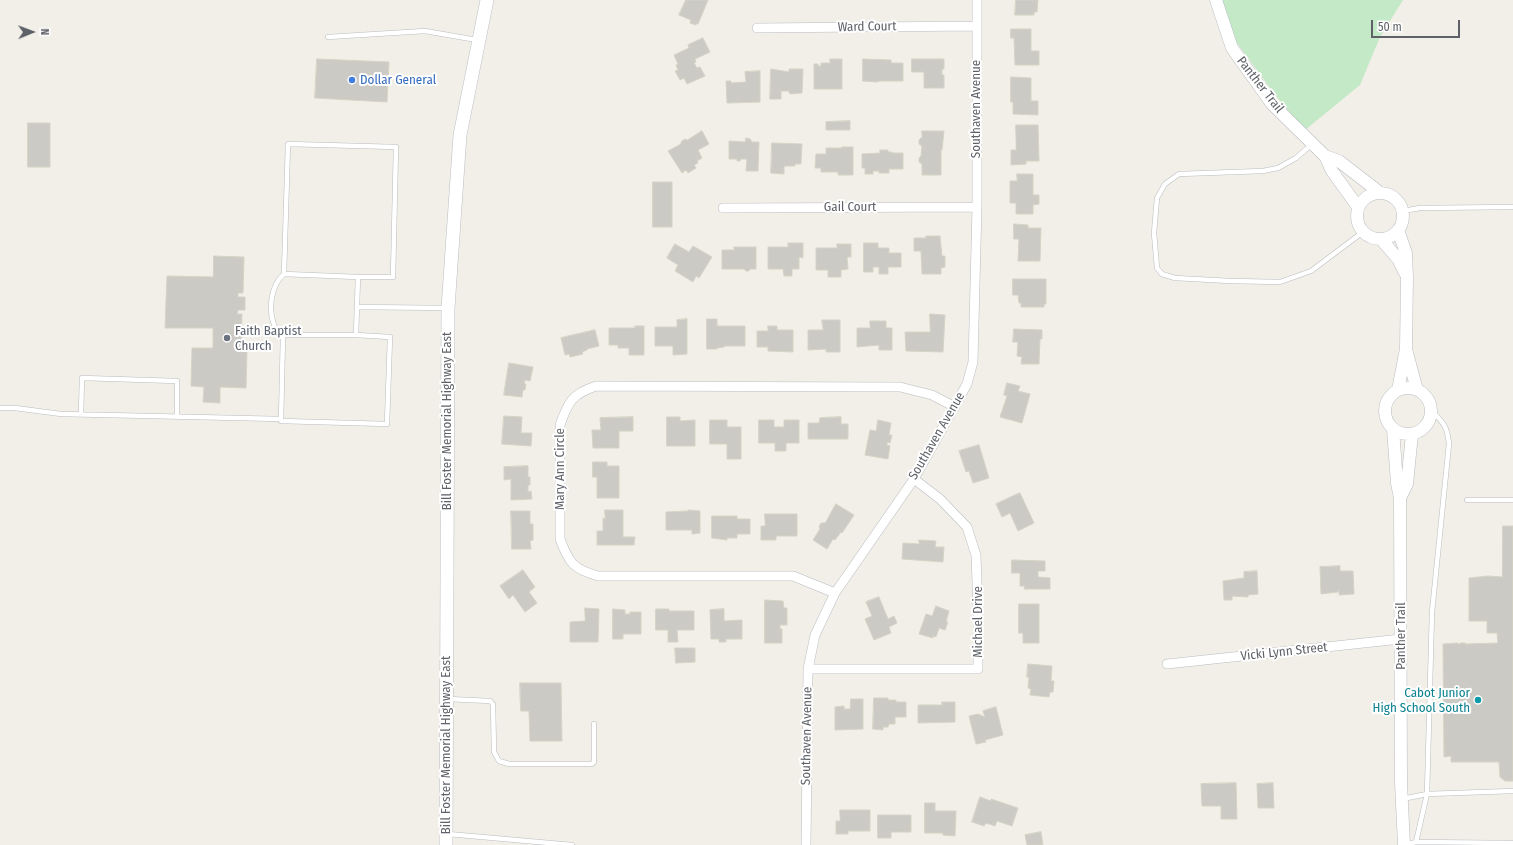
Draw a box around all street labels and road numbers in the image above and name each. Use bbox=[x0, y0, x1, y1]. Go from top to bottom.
street label: Ward Court bbox=[838, 19, 896, 35]
street label: Panther Trail bbox=[1233, 54, 1287, 116]
street label: Southaven Avenue bbox=[968, 60, 984, 158]
street label: Gail Court bbox=[824, 199, 876, 215]
street label: Bill Foster Memorial Highway East bbox=[439, 332, 455, 510]
street label: Southaven Avenue bbox=[906, 389, 968, 483]
street label: Mary Ann Circle bbox=[552, 428, 568, 510]
street label: Michael Drive bbox=[970, 586, 986, 658]
street label: Panther Trail bbox=[1393, 602, 1409, 670]
street label: Vicki Lynn Street bbox=[1240, 640, 1328, 664]
street label: Bill Foster Memorial Highway East bbox=[438, 656, 454, 834]
street label: Southaven Avenue bbox=[798, 687, 816, 785]

